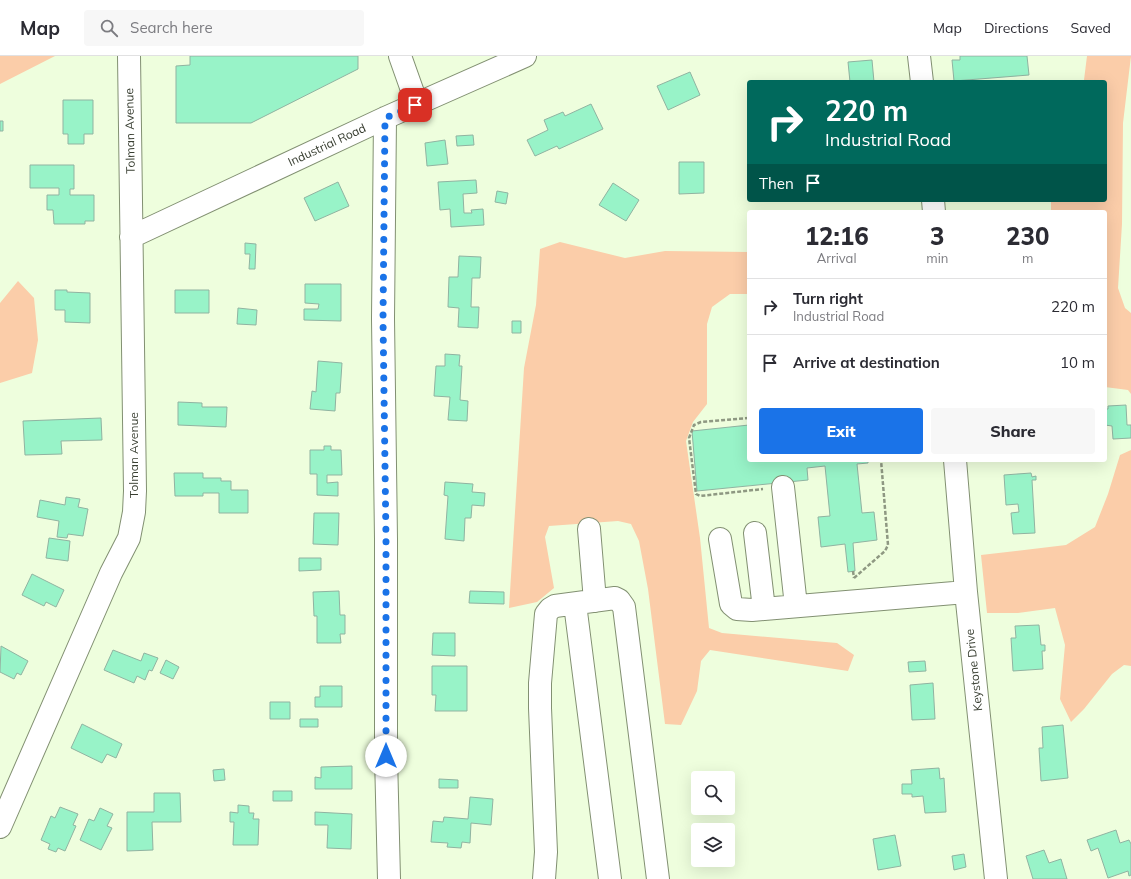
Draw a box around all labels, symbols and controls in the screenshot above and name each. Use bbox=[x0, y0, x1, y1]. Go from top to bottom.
search box bbox=[84, 10, 364, 46]
text: Map bbox=[20, 16, 60, 40]
icon: search bbox=[98, 17, 120, 39]
text: Search here bbox=[130, 18, 213, 37]
text: Map bbox=[933, 19, 962, 37]
text: Directions bbox=[984, 19, 1049, 37]
text: Saved bbox=[1071, 19, 1111, 37]
street label: Tolman Avenue bbox=[121, 88, 138, 174]
pin bbox=[398, 88, 432, 122]
text: 220 m bbox=[825, 93, 908, 128]
icon: arrive bbox=[404, 94, 426, 116]
icon: right bbox=[759, 96, 811, 148]
street label: Industrial Road bbox=[285, 120, 368, 169]
text: Industrial Road bbox=[825, 128, 951, 151]
icon: arrive bbox=[802, 172, 824, 194]
text: Then bbox=[759, 174, 794, 193]
text: 12:16 bbox=[805, 221, 869, 251]
text: 3 bbox=[930, 221, 945, 251]
text: 230 bbox=[1006, 221, 1049, 251]
text: Arrival bbox=[817, 250, 857, 266]
text: min bbox=[926, 250, 948, 266]
text: m bbox=[1022, 250, 1033, 266]
text: Turn right bbox=[793, 289, 863, 308]
icon: right bbox=[759, 296, 781, 318]
text: 220 m bbox=[1051, 297, 1095, 316]
text: Industrial Road bbox=[793, 308, 884, 324]
icon: arrive bbox=[759, 352, 781, 374]
text: Arrive at destination bbox=[793, 353, 940, 372]
text: 10 m bbox=[1060, 353, 1095, 372]
button: Exit bbox=[759, 408, 923, 454]
button: Share bbox=[931, 408, 1095, 454]
street label: Tolman Avenue bbox=[126, 412, 141, 498]
street label: Keystone Drive bbox=[962, 628, 985, 712]
position arrow bbox=[365, 735, 407, 777]
map controls bbox=[691, 771, 735, 867]
button: search bbox=[691, 771, 735, 815]
button: layers bbox=[691, 823, 735, 867]

